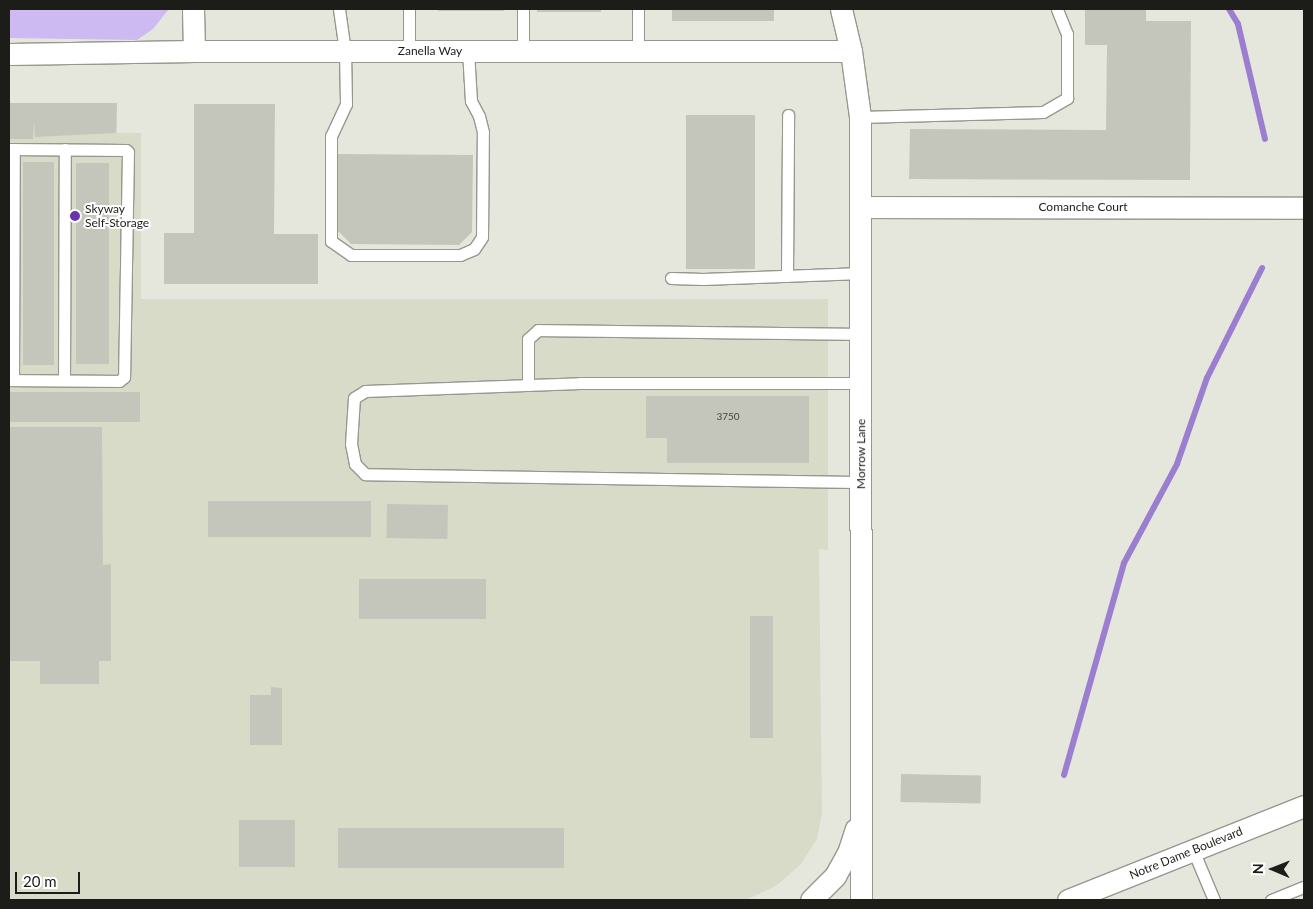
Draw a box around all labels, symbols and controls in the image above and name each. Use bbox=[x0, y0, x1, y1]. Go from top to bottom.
street label: Zanella Way bbox=[398, 44, 462, 58]
street label: Comanche Court bbox=[1038, 200, 1128, 214]
place label: Skyway Self-Storage bbox=[85, 202, 149, 230]
marker: Skyway Self-Storage bbox=[69, 210, 81, 222]
house number: 3750 bbox=[716, 411, 740, 423]
street label: Morrow Lane bbox=[854, 419, 868, 489]
street label: Notre Dame Boulevard bbox=[1127, 824, 1245, 882]
north arrow bbox=[1248, 844, 1298, 894]
scale bar bbox=[18, 862, 82, 894]
text: N bbox=[1249, 863, 1266, 874]
text: 20 m bbox=[23, 872, 57, 890]

